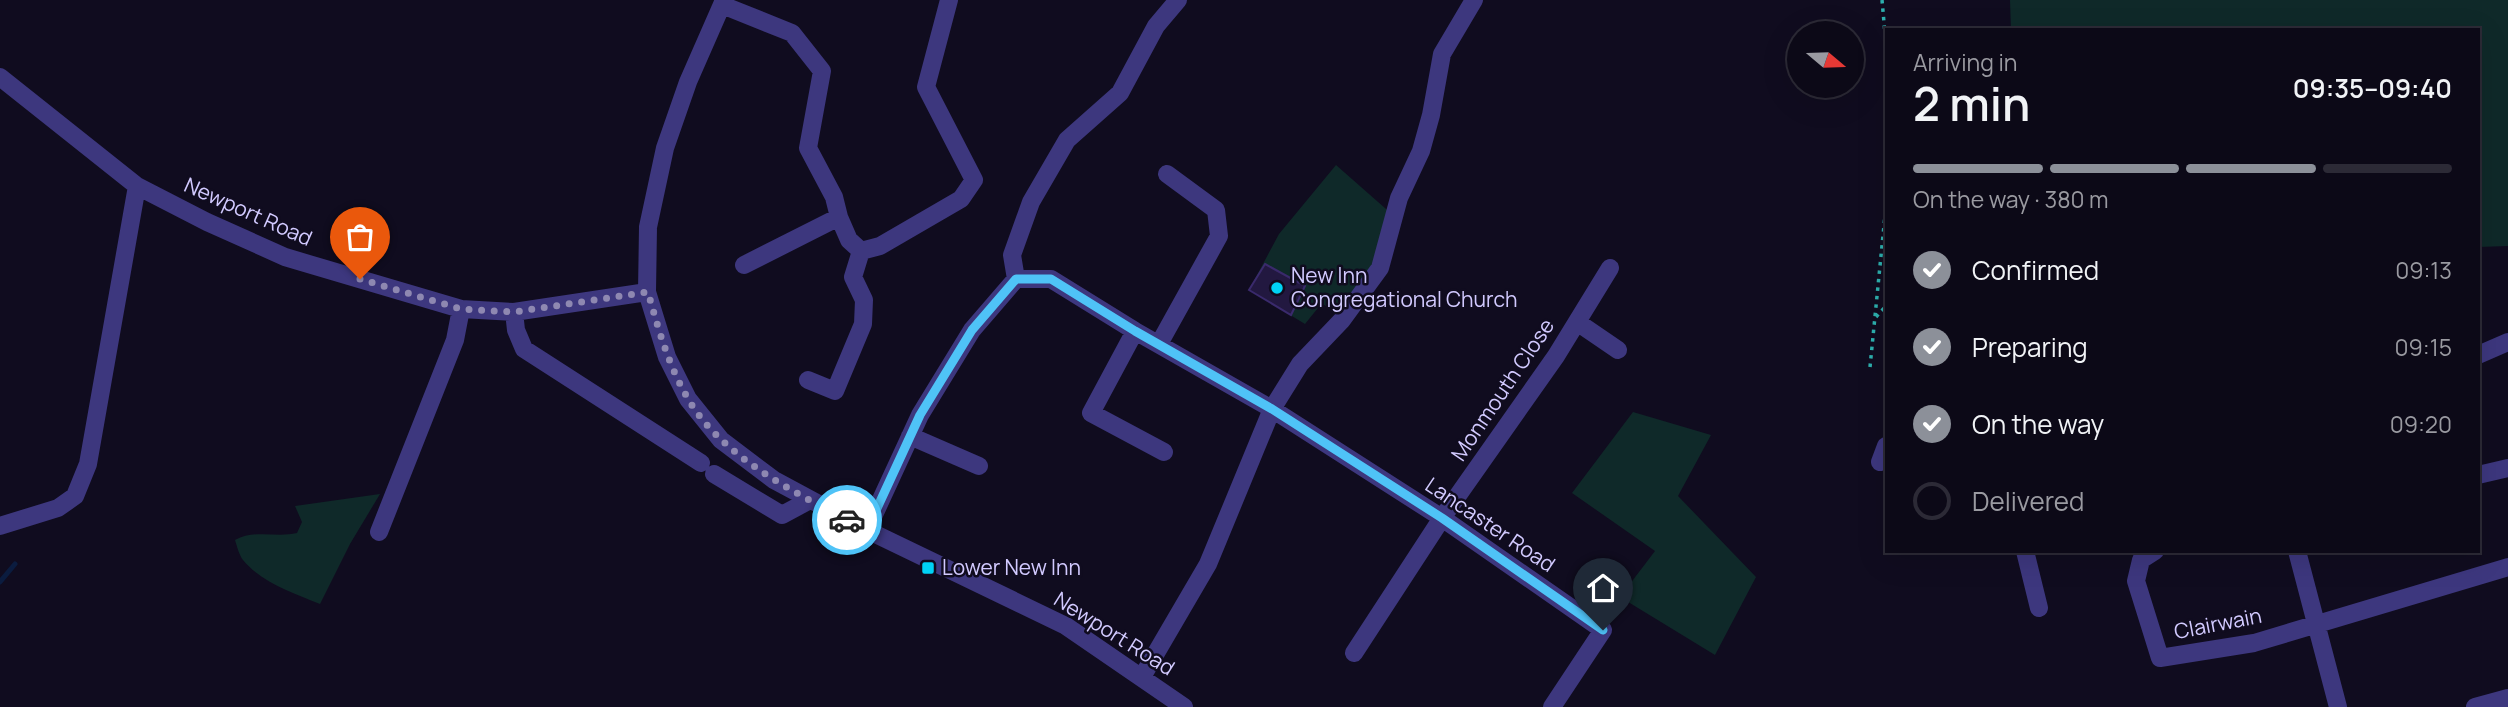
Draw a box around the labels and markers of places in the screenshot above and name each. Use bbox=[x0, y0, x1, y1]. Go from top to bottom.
pin bbox=[330, 207, 390, 279]
place label: New Inn Congregational Church bbox=[1291, 261, 1518, 313]
marker: New Inn Congregational Church bbox=[1269, 280, 1285, 296]
place label: Lower New Inn bbox=[942, 553, 1081, 581]
pin bbox=[1573, 558, 1633, 630]
marker: Lower New Inn bbox=[920, 560, 936, 576]

